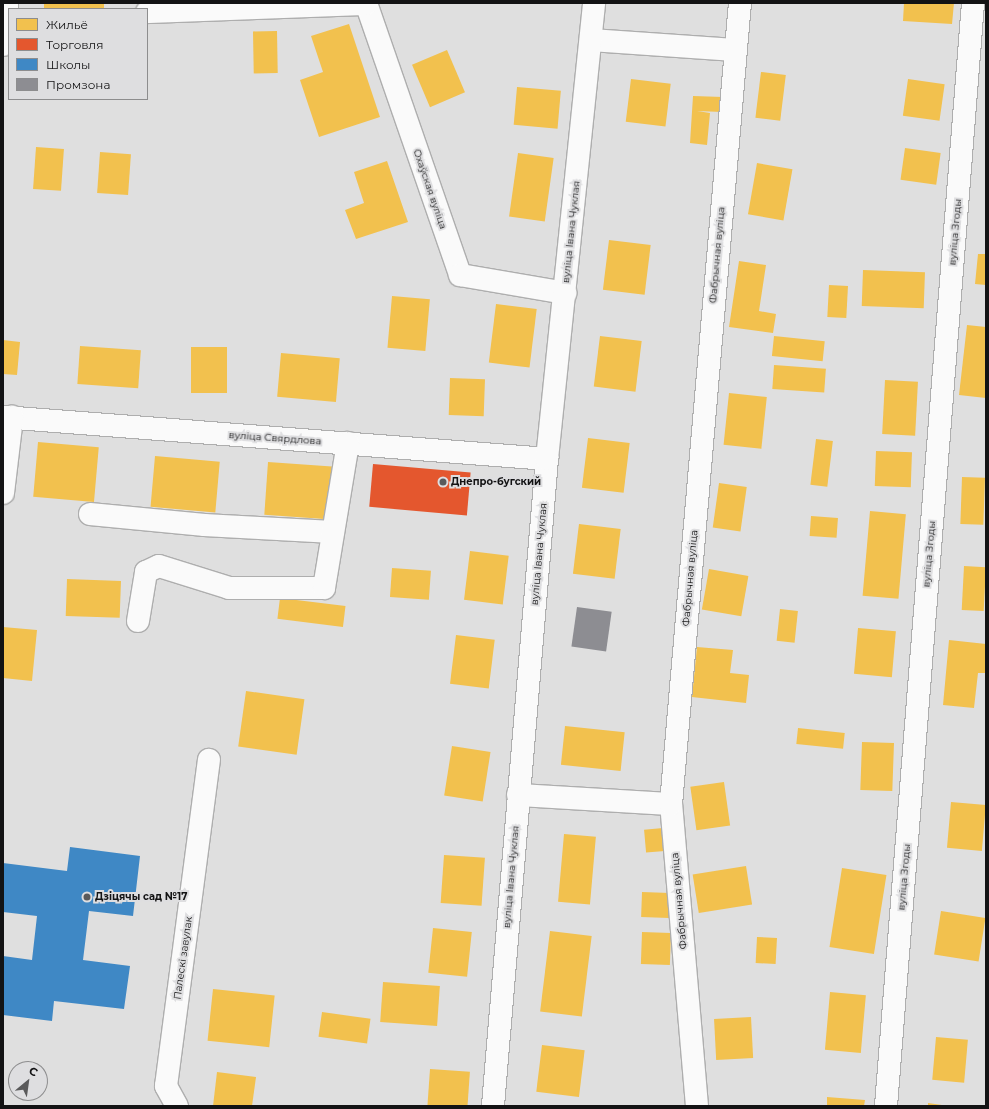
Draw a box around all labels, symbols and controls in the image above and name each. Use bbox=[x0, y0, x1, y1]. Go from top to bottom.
legend bbox=[8, 8, 148, 100]
text: Жильё bbox=[46, 17, 88, 32]
text: Торговля bbox=[46, 37, 103, 52]
text: Школы bbox=[46, 57, 91, 72]
text: Промзона bbox=[46, 77, 110, 92]
street label: Охаўская вуліца bbox=[411, 147, 449, 231]
street label: вуліца Івана Чуклая bbox=[560, 180, 582, 284]
street label: вуліца Згоды bbox=[946, 198, 964, 266]
street label: Фабрычная вуліца bbox=[707, 206, 727, 304]
street label: вуліца Свярдлова bbox=[228, 429, 322, 447]
place label: Днепро-бугский bbox=[451, 476, 541, 488]
marker: Днепро-бугский bbox=[438, 477, 448, 487]
street label: вуліца Івана Чуклая bbox=[529, 502, 549, 606]
street label: вуліца Згоды bbox=[920, 520, 938, 588]
street label: Фабрычная вуліца bbox=[680, 529, 700, 627]
street label: вуліца Івана Чуклая bbox=[501, 825, 521, 929]
street label: вуліца Згоды bbox=[895, 843, 913, 911]
street label: Фабрычная вуліца bbox=[669, 852, 689, 950]
place label: Дзіцячы сад №17 bbox=[95, 891, 187, 903]
marker: Дзіцячы сад №17 bbox=[82, 892, 92, 902]
street label: Палескі завулак bbox=[171, 916, 195, 1000]
north arrow bbox=[8, 1061, 48, 1101]
text: С bbox=[26, 1063, 40, 1079]

